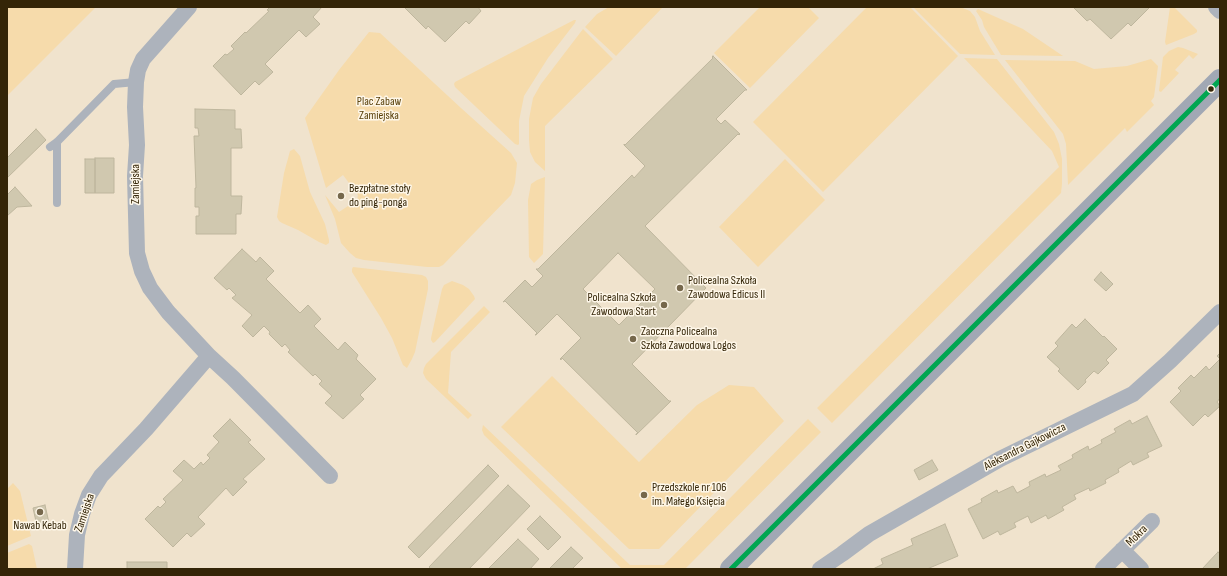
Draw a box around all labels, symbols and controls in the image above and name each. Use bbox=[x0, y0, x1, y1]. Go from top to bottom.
unlabelled marker bbox=[1206, 84, 1216, 94]
park label: Plac Zabaw Zamiejska bbox=[357, 95, 401, 123]
street label: Zamiejska bbox=[129, 164, 143, 204]
place label: Bezpłatne stoły do ping-ponga bbox=[349, 182, 411, 210]
marker: Bezpłatne stoły do ping-ponga bbox=[336, 191, 346, 201]
place label: Policealna Szkoła Zawodowa Edicus II bbox=[688, 274, 765, 302]
marker: Policealna Szkoła Zawodowa Edicus II bbox=[675, 283, 685, 293]
place label: Policealna Szkoła Zawodowa Start bbox=[587, 291, 656, 319]
marker: Policealna Szkoła Zawodowa Start bbox=[659, 300, 669, 310]
place label: Zaoczna Policealna Szkoła Zawodowa Logos bbox=[641, 325, 736, 353]
marker: Zaoczna Policealna Szkoła Zawodowa Logos bbox=[628, 334, 638, 344]
street label: Aleksandra Gajkowicza bbox=[982, 420, 1068, 474]
place label: Przedszkole nr 106 im. Małego Księcia bbox=[652, 481, 727, 509]
marker: Przedszkole nr 106 im. Małego Księcia bbox=[639, 490, 649, 500]
street label: Zamiejska bbox=[72, 492, 98, 534]
marker: Nawab Kebab bbox=[35, 507, 45, 517]
place label: Nawab Kebab bbox=[13, 519, 67, 533]
street label: Mokra bbox=[1123, 522, 1151, 550]

